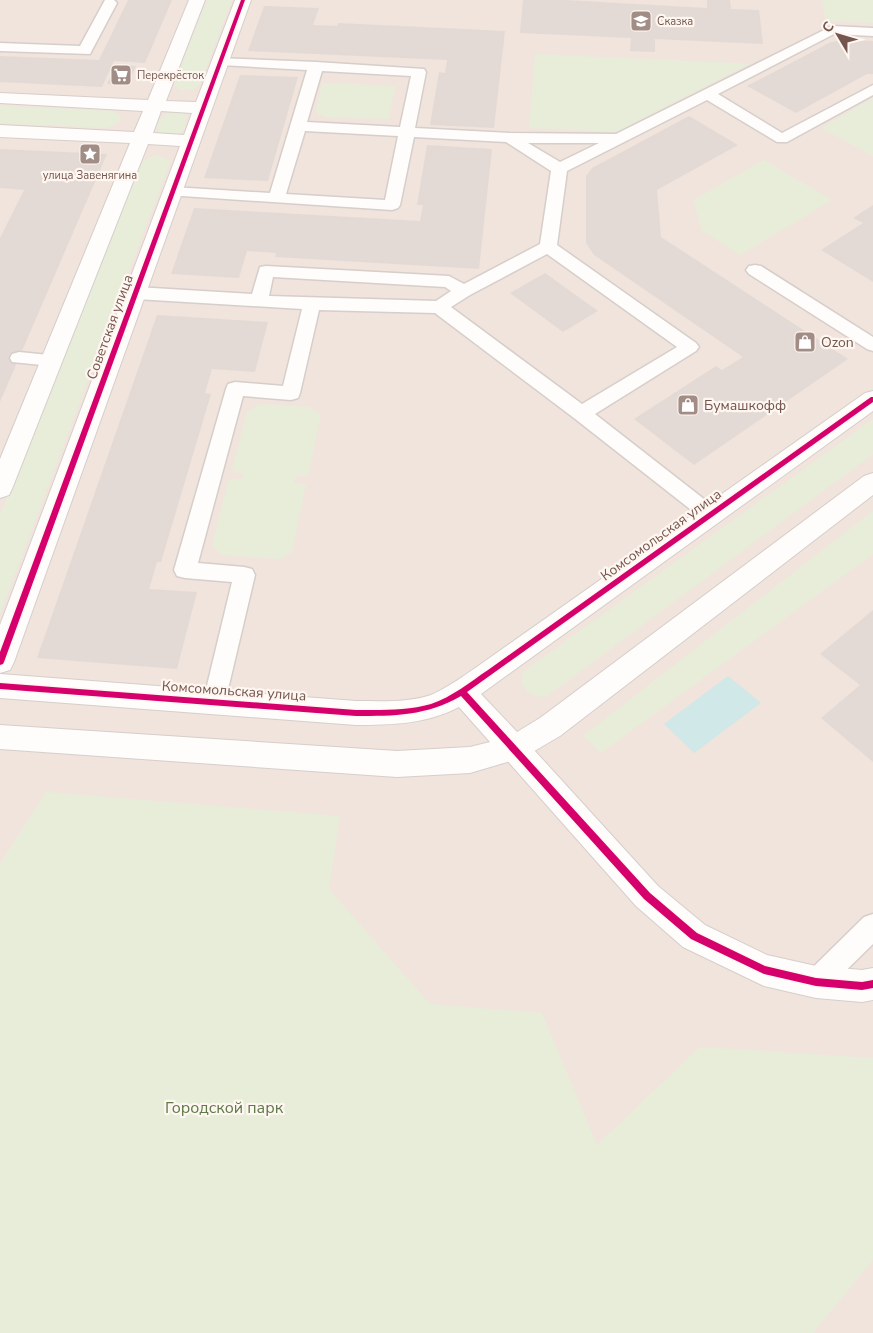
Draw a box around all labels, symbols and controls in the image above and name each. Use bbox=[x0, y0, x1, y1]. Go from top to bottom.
school or university icon: Сказка bbox=[629, 9, 653, 33]
north arrow bbox=[813, 10, 863, 60]
place label: Сказка bbox=[657, 14, 693, 29]
text: С bbox=[818, 17, 839, 37]
supermarket icon: Перекрёсток bbox=[109, 63, 133, 87]
place label: Перекрёсток bbox=[137, 68, 204, 83]
place icon: улица Завенягина bbox=[78, 142, 102, 166]
place label: улица Завенягина bbox=[43, 168, 137, 183]
street label: Советская улица bbox=[82, 272, 138, 382]
shop icon: Ozon bbox=[793, 330, 817, 354]
place label: Ozon bbox=[821, 333, 854, 352]
shop icon: Бумашкофф bbox=[676, 393, 700, 417]
place label: Бумашкофф bbox=[704, 396, 786, 415]
street label: Комсомольская улица bbox=[597, 485, 725, 585]
street label: Комсомольская улица bbox=[161, 676, 307, 706]
park label: Городской парк bbox=[165, 1097, 284, 1119]

